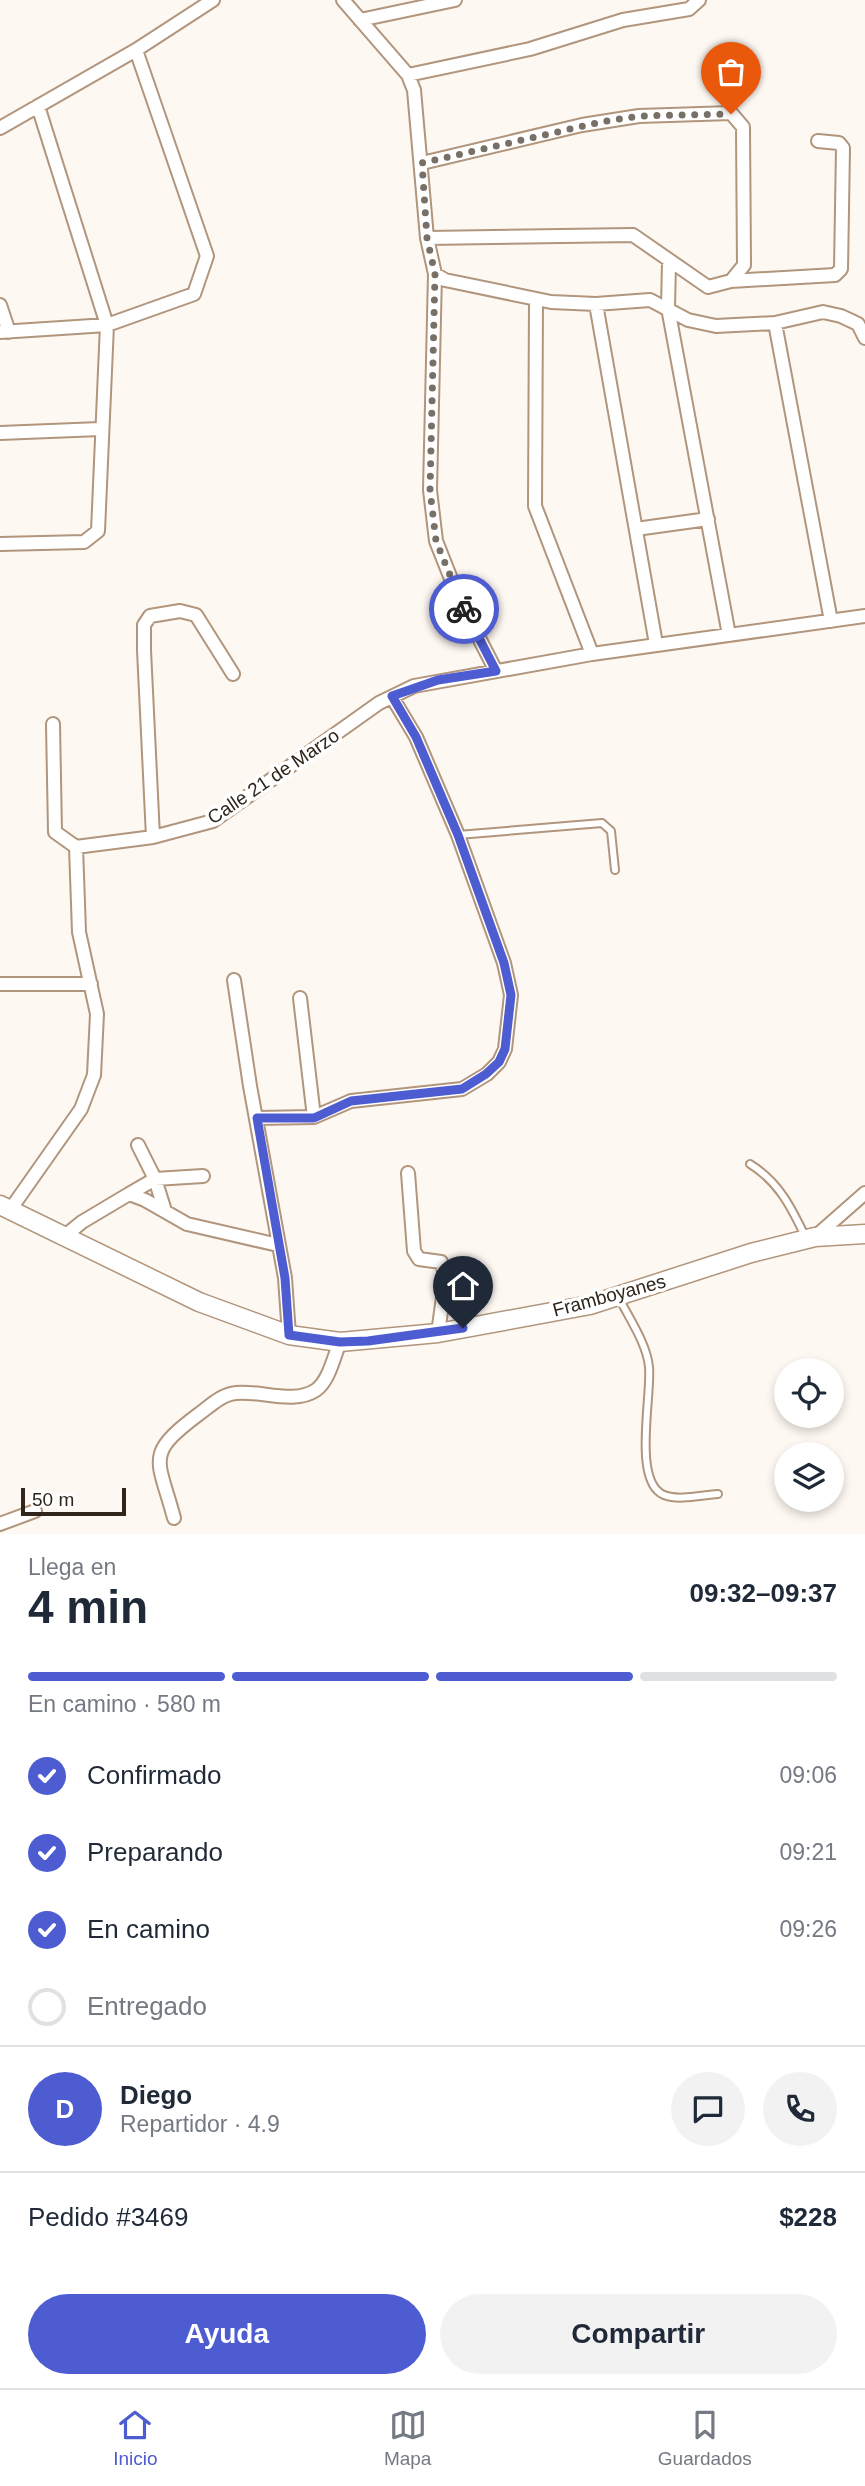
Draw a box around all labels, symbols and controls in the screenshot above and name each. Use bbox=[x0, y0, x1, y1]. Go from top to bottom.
pin bbox=[701, 42, 761, 114]
icon: bag bbox=[712, 53, 750, 91]
courier bbox=[429, 574, 499, 644]
icon: bike bbox=[445, 590, 483, 628]
street label: Calle 21 de Marzo bbox=[203, 725, 343, 828]
pin bbox=[433, 1256, 493, 1328]
icon: home bbox=[444, 1267, 482, 1305]
street label: Framboyanes bbox=[550, 1270, 668, 1321]
map controls bbox=[774, 1358, 844, 1512]
button: locate bbox=[774, 1358, 844, 1428]
button: layers bbox=[774, 1442, 844, 1512]
scale bar bbox=[21, 1485, 126, 1517]
text: 50 m bbox=[32, 1489, 74, 1510]
text: Llega en bbox=[28, 1554, 116, 1580]
text: 09:32–09:37 bbox=[690, 1578, 837, 1608]
text: 4 min bbox=[28, 1581, 148, 1633]
text: En camino · 580 m bbox=[28, 1691, 221, 1717]
icon: check bbox=[28, 1757, 66, 1795]
text: Confirmado bbox=[87, 1760, 221, 1790]
text: 09:06 bbox=[779, 1762, 837, 1788]
icon: check bbox=[28, 1834, 66, 1872]
text: Preparando bbox=[87, 1837, 223, 1867]
text: 09:21 bbox=[779, 1839, 837, 1865]
icon: check bbox=[28, 1911, 66, 1949]
text: En camino bbox=[87, 1914, 210, 1944]
text: 09:26 bbox=[779, 1916, 837, 1942]
text: Entregado bbox=[87, 1991, 207, 2021]
button: chat bbox=[671, 2072, 745, 2146]
button: phone bbox=[763, 2072, 837, 2146]
text: Diego bbox=[120, 2080, 192, 2110]
text: D bbox=[56, 2094, 74, 2124]
text: Repartidor · 4.9 bbox=[120, 2111, 280, 2137]
text: Pedido #3469 bbox=[28, 2202, 188, 2232]
text: $228 bbox=[779, 2202, 837, 2232]
button: Ayuda bbox=[28, 2294, 426, 2374]
button: Compartir bbox=[440, 2294, 837, 2374]
tab: Inicio bbox=[113, 2406, 158, 2470]
tab: Mapa bbox=[384, 2406, 431, 2470]
tab: Guardados bbox=[658, 2406, 752, 2470]

